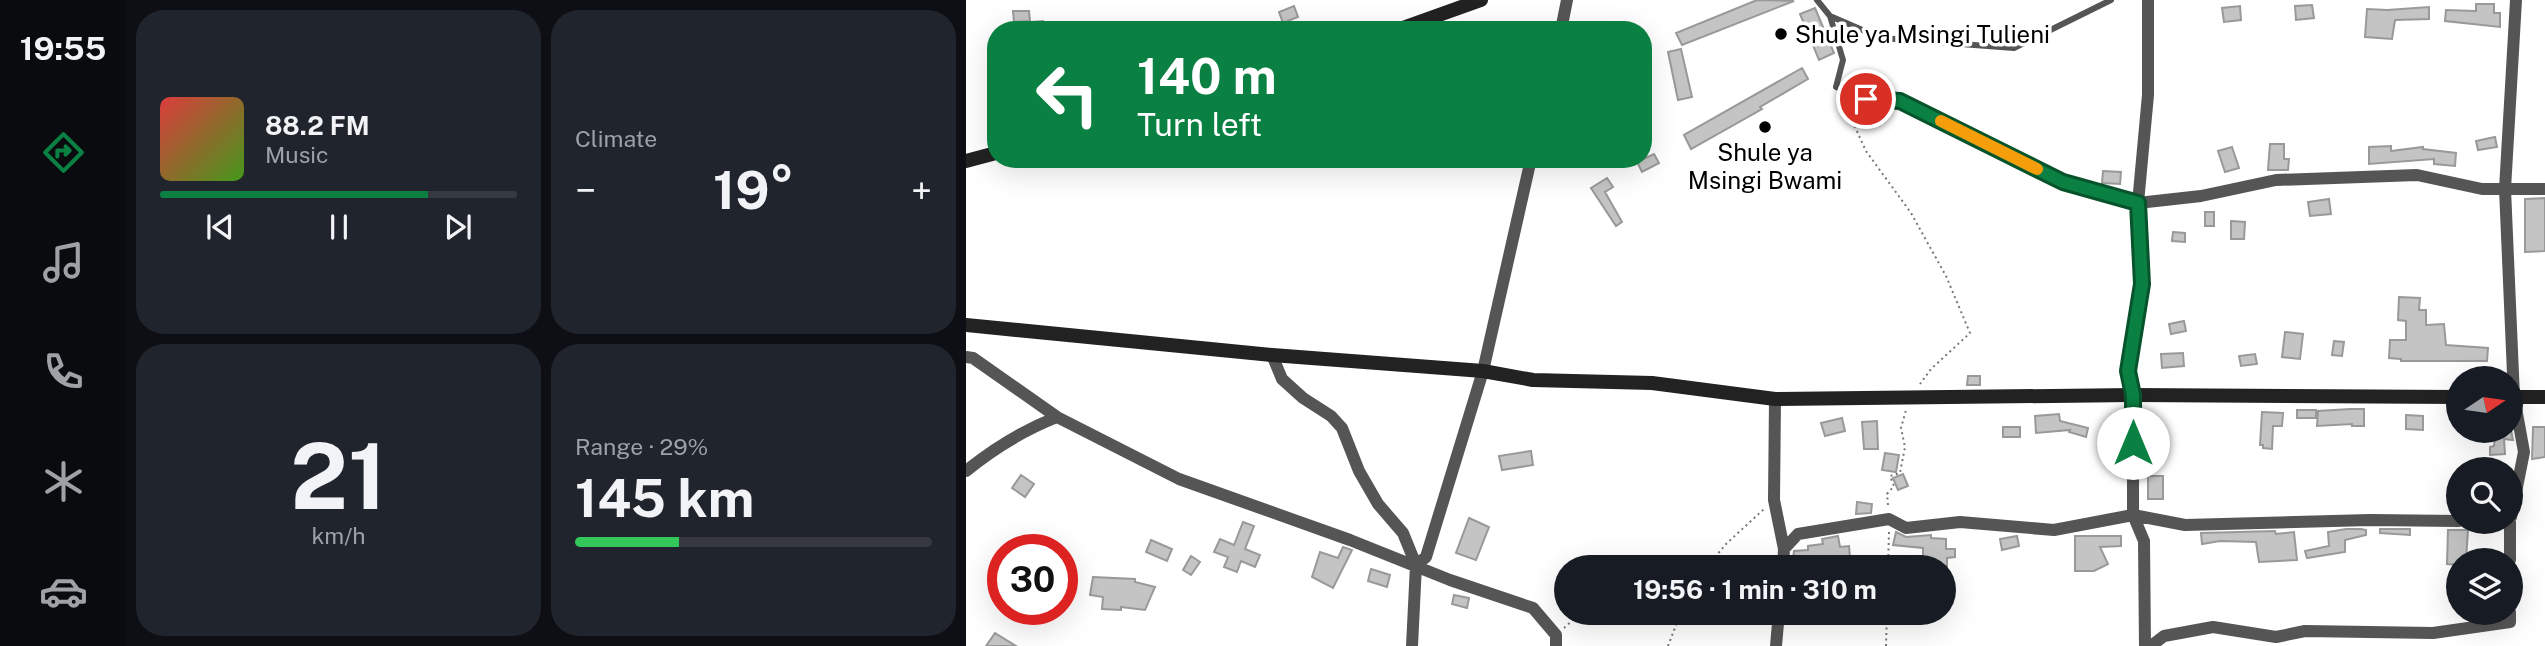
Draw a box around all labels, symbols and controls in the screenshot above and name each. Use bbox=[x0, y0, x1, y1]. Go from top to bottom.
place label: Shule ya Msingi Tulieni bbox=[1795, 20, 2050, 48]
marker: Shule ya Msingi Tulieni bbox=[1773, 26, 1789, 42]
text: 19:55 bbox=[20, 30, 106, 67]
text: 140 m bbox=[1137, 47, 1277, 105]
icon: left bbox=[1022, 49, 1113, 140]
pin bbox=[1836, 69, 1896, 129]
icon: arrive bbox=[1847, 80, 1885, 118]
text: Turn left bbox=[1137, 106, 1262, 143]
text: 88.2 FM bbox=[265, 110, 370, 141]
marker: Shule ya Msingi Bwami bbox=[1757, 119, 1773, 135]
text: Climate bbox=[575, 125, 657, 152]
icon: directions bbox=[39, 128, 88, 177]
place label: Shule ya Msingi Bwami bbox=[1688, 138, 1842, 194]
text: Music bbox=[265, 141, 329, 168]
text: 19° bbox=[713, 160, 794, 221]
text: − bbox=[575, 168, 596, 213]
text: + bbox=[911, 168, 932, 213]
icon: previous bbox=[201, 208, 239, 246]
icon: pause bbox=[320, 208, 358, 246]
icon: next bbox=[439, 208, 477, 246]
icon: music bbox=[39, 238, 88, 287]
icon: phone bbox=[39, 347, 88, 396]
north arrow bbox=[2446, 366, 2524, 443]
map controls bbox=[2446, 366, 2523, 625]
position arrow bbox=[2096, 406, 2170, 480]
text: 21 bbox=[290, 423, 387, 529]
text: Range · 29% bbox=[575, 433, 708, 460]
icon: climate bbox=[39, 457, 88, 506]
button: search bbox=[2446, 457, 2523, 534]
text: 145 km bbox=[575, 468, 754, 529]
text: km/h bbox=[311, 522, 366, 549]
speed limit sign: 30 bbox=[987, 534, 1078, 625]
button: layers bbox=[2446, 548, 2523, 625]
icon: car bbox=[39, 567, 88, 616]
text: 19:56 · 1 min · 310 m bbox=[1633, 574, 1877, 605]

